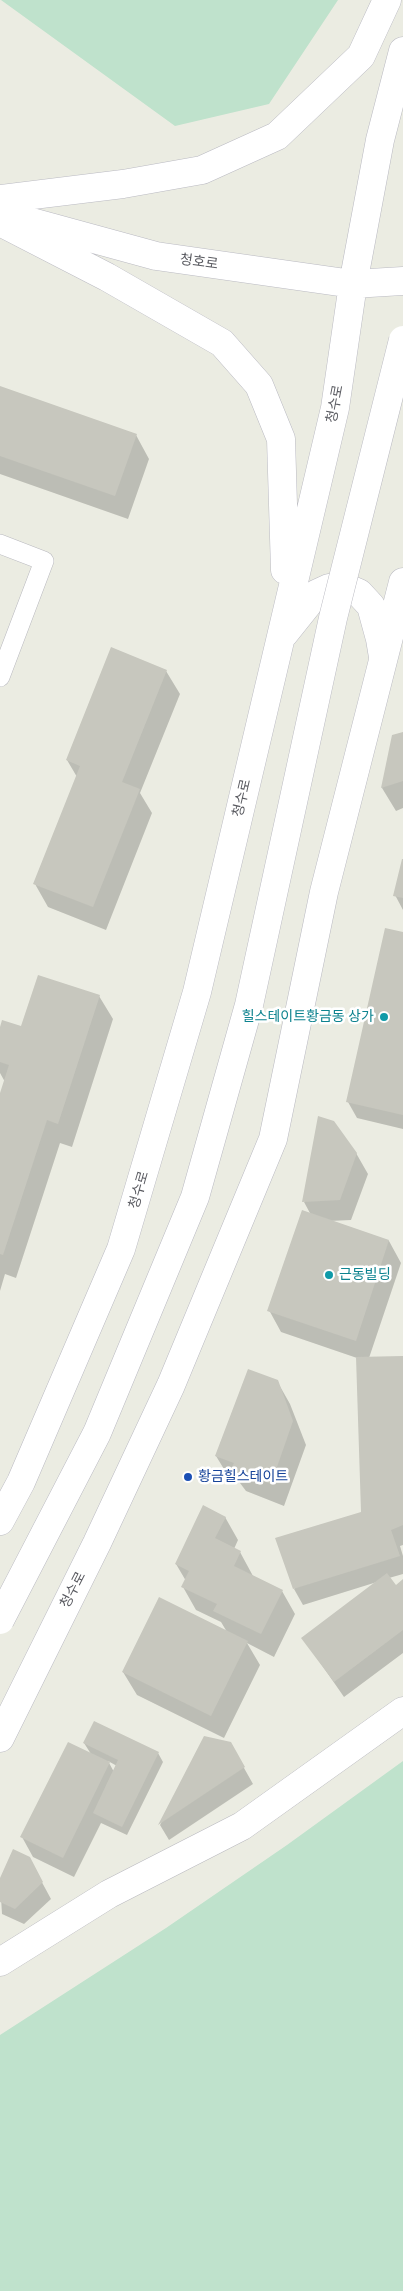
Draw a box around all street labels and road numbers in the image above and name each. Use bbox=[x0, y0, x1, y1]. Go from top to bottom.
street label: 청호로 bbox=[179, 251, 219, 273]
street label: 청수로 bbox=[323, 383, 347, 425]
street label: 청수로 bbox=[229, 777, 255, 819]
street label: 청수로 bbox=[126, 1169, 152, 1211]
street label: 청수로 bbox=[57, 1569, 89, 1611]

